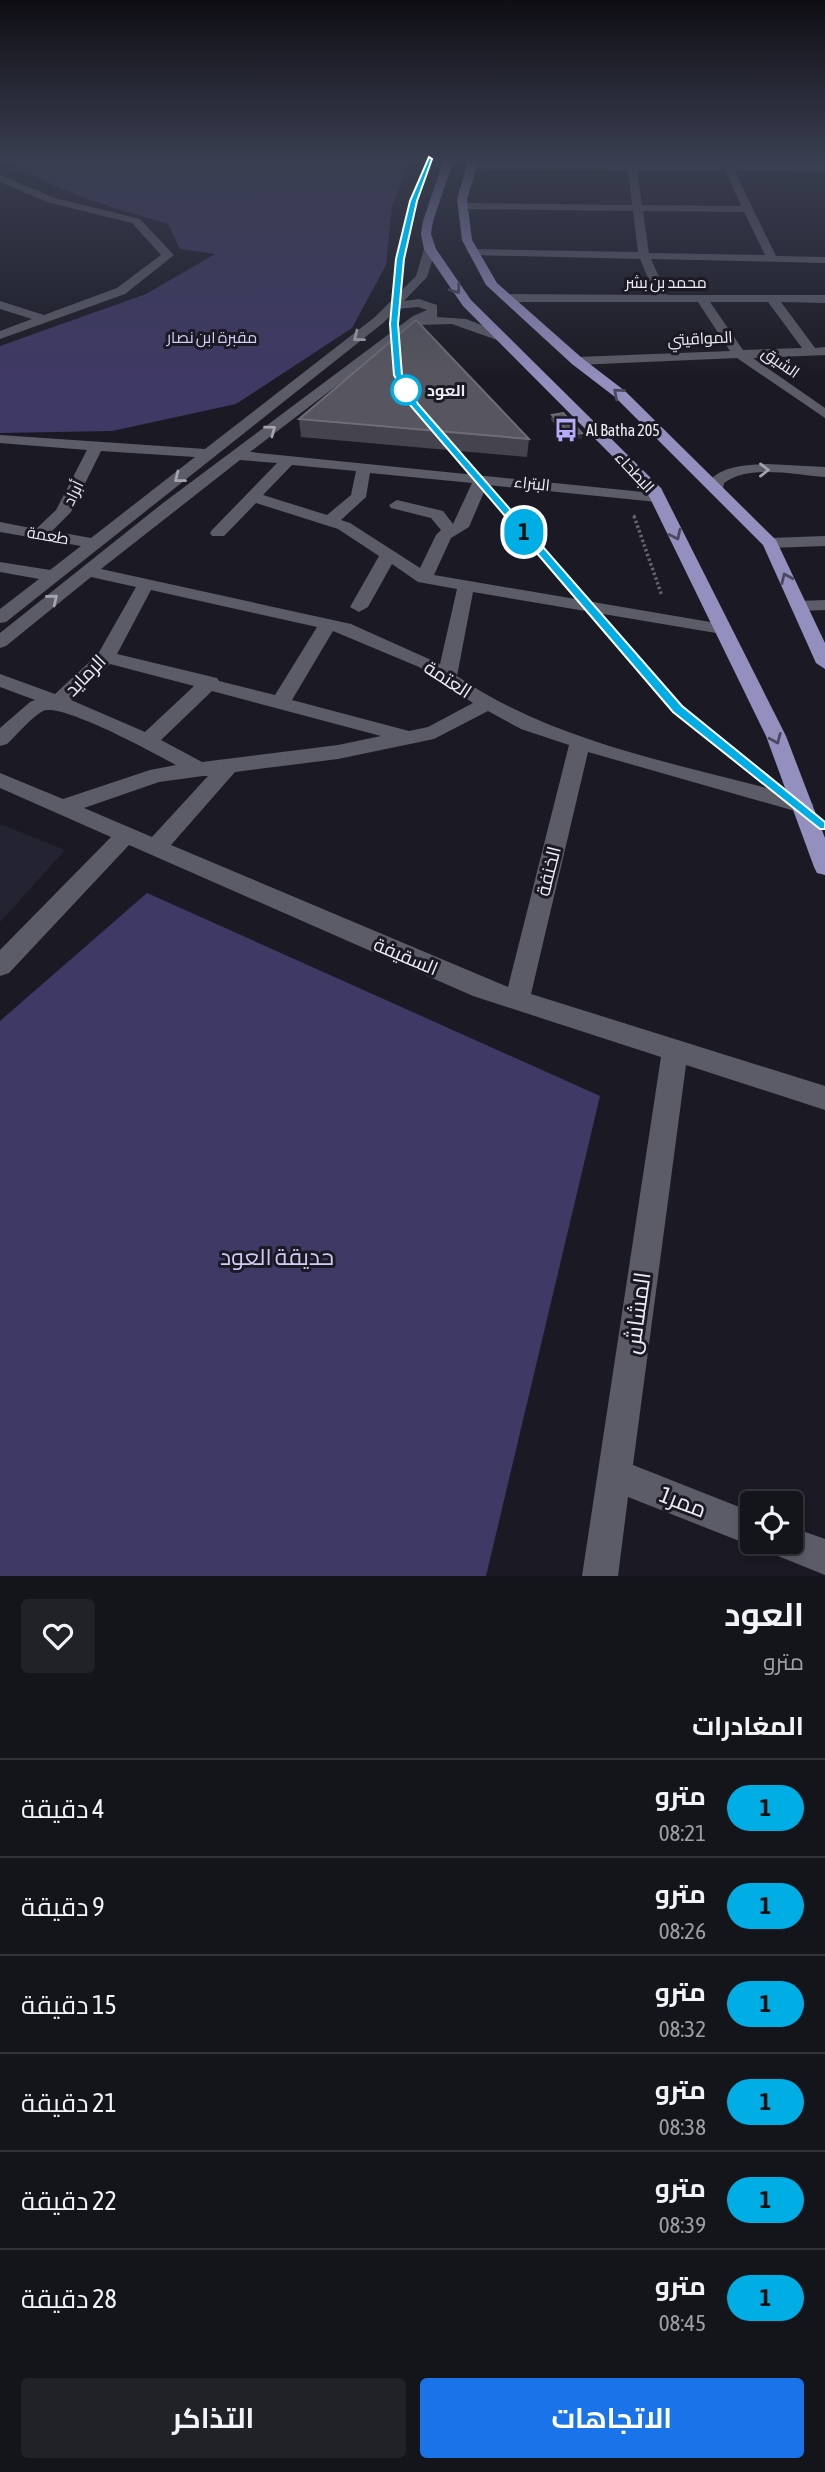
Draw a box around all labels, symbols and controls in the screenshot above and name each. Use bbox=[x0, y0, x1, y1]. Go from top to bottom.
street label: محمد بن بشر bbox=[624, 273, 707, 293]
one-way arrow bbox=[448, 281, 460, 294]
street label: المواقيتي bbox=[667, 327, 733, 354]
park label: مقبرة ابن نصار bbox=[166, 328, 257, 348]
one-way arrow bbox=[353, 329, 365, 342]
street label: الشيق bbox=[758, 343, 803, 383]
marker: العود bbox=[391, 375, 421, 405]
place label: العود bbox=[427, 381, 466, 400]
one-way arrow bbox=[613, 389, 626, 401]
bus stop icon: Al Batha 205 bbox=[552, 416, 580, 444]
place label: Al Batha 205 bbox=[586, 421, 660, 439]
one-way arrow bbox=[264, 425, 276, 438]
street label: البطحاء bbox=[611, 448, 658, 497]
one-way arrow bbox=[759, 462, 770, 478]
one-way arrow bbox=[174, 470, 187, 482]
street label: البتراء bbox=[513, 472, 551, 495]
street label: أبراد bbox=[59, 478, 88, 509]
line badge: 1 bbox=[501, 509, 547, 555]
text: 1 bbox=[518, 518, 530, 545]
street label: طعمة bbox=[26, 522, 70, 548]
one-way arrow bbox=[667, 528, 681, 540]
one-way arrow bbox=[780, 573, 794, 585]
one-way arrow bbox=[46, 595, 58, 608]
street label: الرمايد bbox=[60, 650, 111, 701]
street label: العتمة bbox=[420, 656, 476, 702]
one-way arrow bbox=[768, 732, 782, 744]
street label: الخنفة bbox=[531, 844, 565, 898]
street label: السقيفة bbox=[371, 933, 441, 979]
park label: حديقة العود bbox=[220, 1244, 334, 1270]
street label: المشاش bbox=[618, 1270, 657, 1356]
street label: ممر1 bbox=[656, 1481, 710, 1523]
map controls bbox=[740, 1491, 803, 1554]
button: locate bbox=[740, 1491, 803, 1554]
text: العود bbox=[724, 1595, 804, 1633]
button: heart bbox=[21, 1599, 95, 1673]
text: مترو bbox=[763, 1649, 804, 1675]
text: المغادرات bbox=[692, 1711, 804, 1741]
text: مترو bbox=[655, 1781, 706, 1811]
text: 4 دقيقة bbox=[21, 1794, 104, 1824]
text: 1 bbox=[760, 1794, 771, 1821]
text: 08:21 bbox=[659, 1820, 706, 1846]
text: مترو bbox=[655, 1879, 706, 1909]
text: 9 دقيقة bbox=[21, 1892, 104, 1922]
text: 1 bbox=[760, 1892, 771, 1919]
text: 08:26 bbox=[659, 1918, 706, 1944]
text: مترو bbox=[655, 1977, 706, 2007]
text: 15 دقيقة bbox=[21, 1990, 117, 2020]
text: 1 bbox=[760, 1990, 771, 2017]
text: 08:32 bbox=[659, 2016, 706, 2042]
text: مترو bbox=[655, 2075, 706, 2105]
text: 21 دقيقة bbox=[21, 2088, 117, 2118]
text: 1 bbox=[760, 2088, 771, 2115]
text: 08:38 bbox=[659, 2114, 706, 2140]
text: مترو bbox=[655, 2173, 706, 2203]
text: 22 دقيقة bbox=[21, 2186, 117, 2216]
text: 1 bbox=[760, 2186, 771, 2213]
text: 08:39 bbox=[659, 2212, 706, 2238]
text: مترو bbox=[655, 2271, 706, 2301]
text: 28 دقيقة bbox=[21, 2284, 117, 2314]
text: 1 bbox=[760, 2284, 771, 2311]
text: 08:45 bbox=[659, 2310, 706, 2336]
button: التذاكر bbox=[21, 2378, 406, 2458]
button: الاتجاهات bbox=[420, 2378, 804, 2458]

